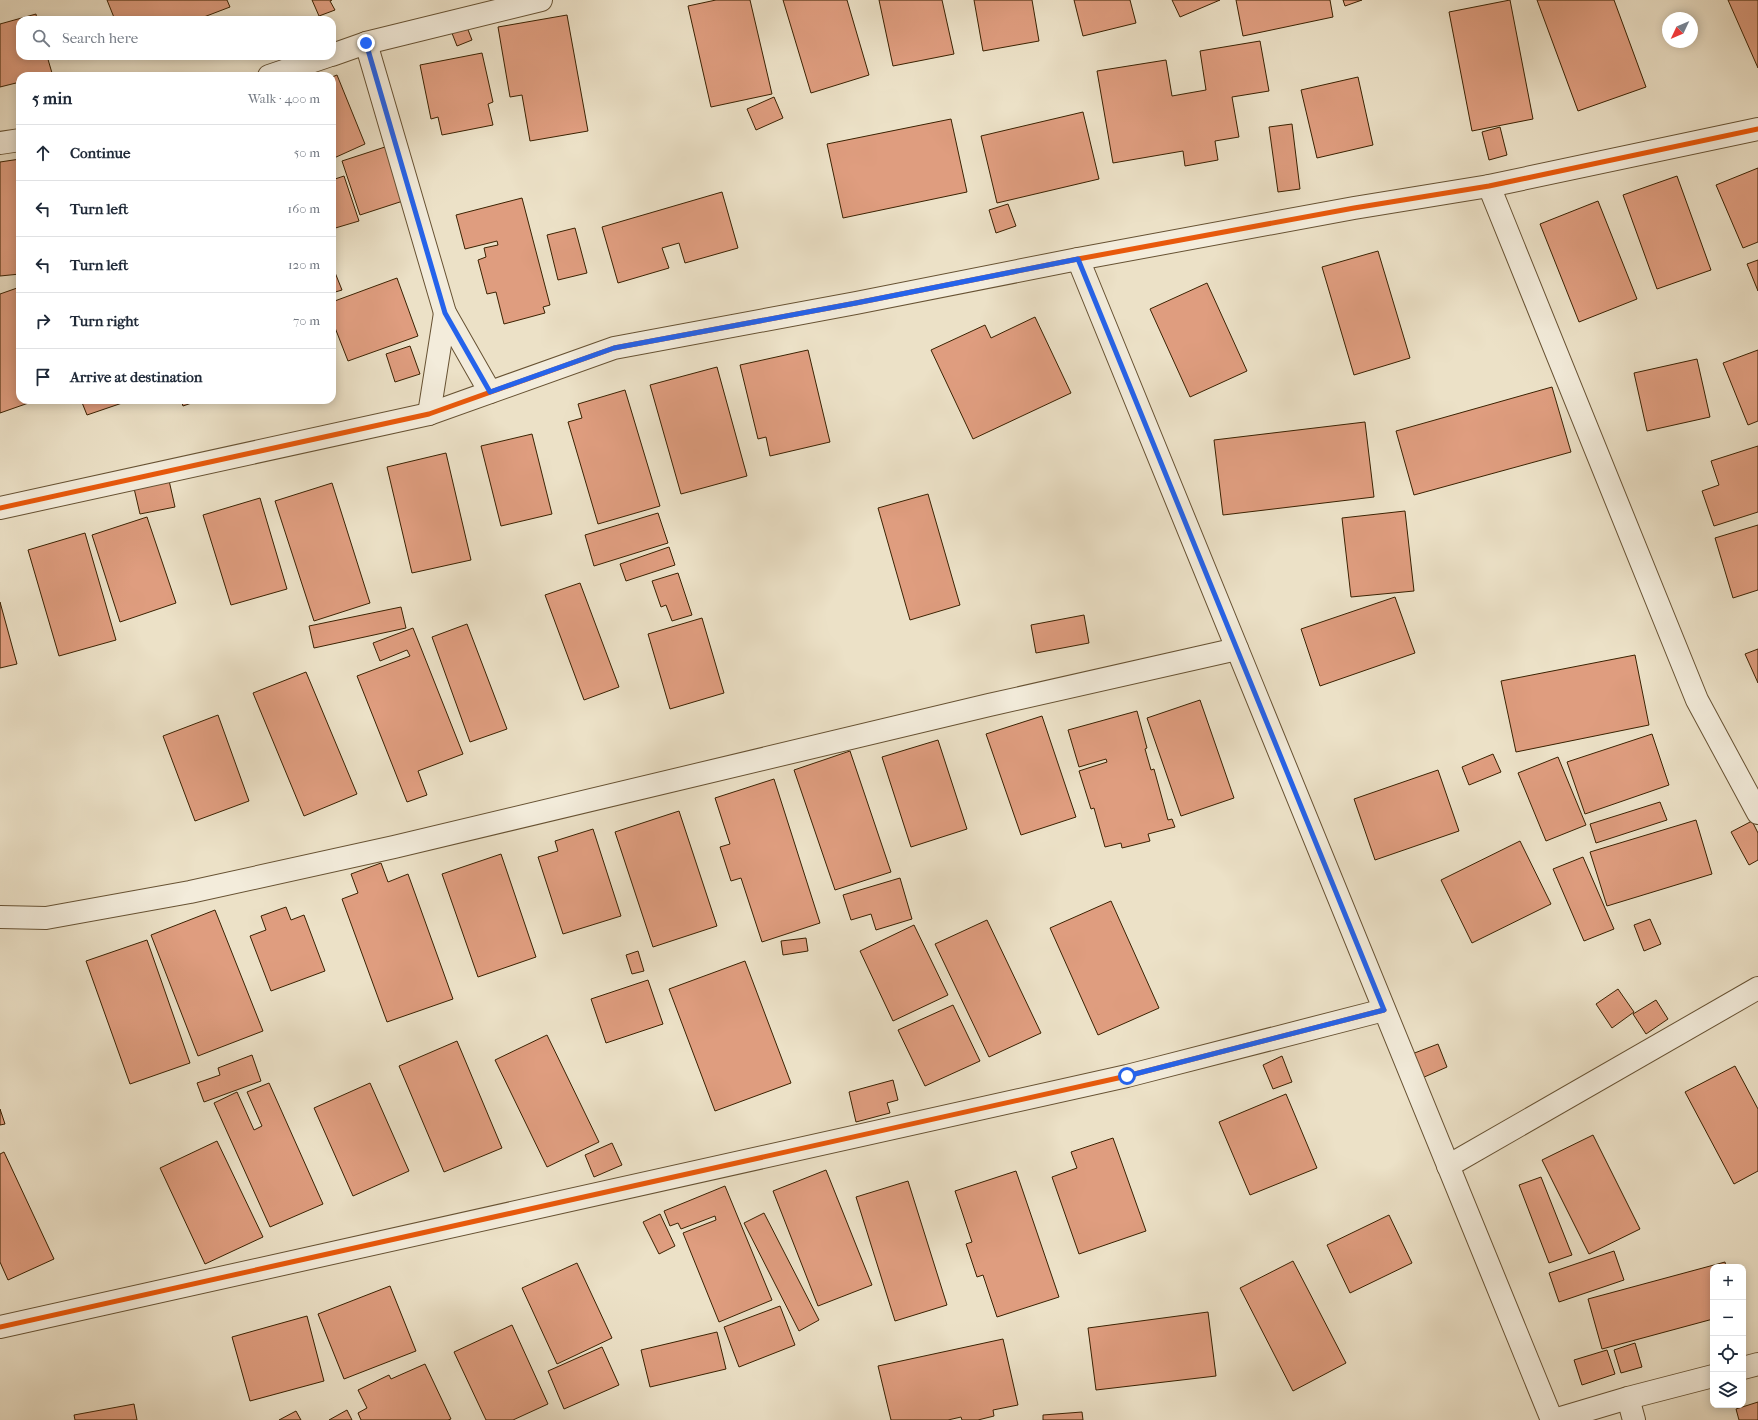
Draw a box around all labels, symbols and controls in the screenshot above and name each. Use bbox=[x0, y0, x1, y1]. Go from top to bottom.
north arrow bbox=[1662, 12, 1698, 48]
search box bbox=[16, 16, 336, 60]
icon: search bbox=[30, 27, 52, 49]
text: Search here bbox=[62, 29, 138, 47]
route end bbox=[357, 34, 375, 52]
text: 5 min bbox=[32, 88, 72, 108]
text: Walk · 400 m bbox=[248, 91, 320, 106]
icon: ahead bbox=[32, 142, 54, 164]
text: Continue bbox=[70, 144, 130, 162]
text: 50 m bbox=[294, 145, 320, 160]
icon: left bbox=[32, 198, 54, 220]
text: Turn left bbox=[70, 200, 128, 218]
text: 160 m bbox=[288, 201, 320, 216]
icon: left bbox=[32, 254, 54, 276]
text: Turn left bbox=[70, 256, 128, 274]
text: 120 m bbox=[288, 257, 320, 272]
icon: right bbox=[32, 310, 54, 332]
text: Turn right bbox=[70, 312, 139, 330]
text: 70 m bbox=[293, 313, 320, 328]
icon: arrive bbox=[32, 366, 54, 388]
text: Arrive at destination bbox=[70, 368, 202, 386]
route start bbox=[1118, 1067, 1136, 1085]
map controls bbox=[1710, 1264, 1746, 1408]
button: + bbox=[1710, 1264, 1746, 1300]
button: − bbox=[1710, 1300, 1746, 1336]
button: locate bbox=[1710, 1336, 1746, 1372]
button: layers bbox=[1710, 1372, 1746, 1408]

